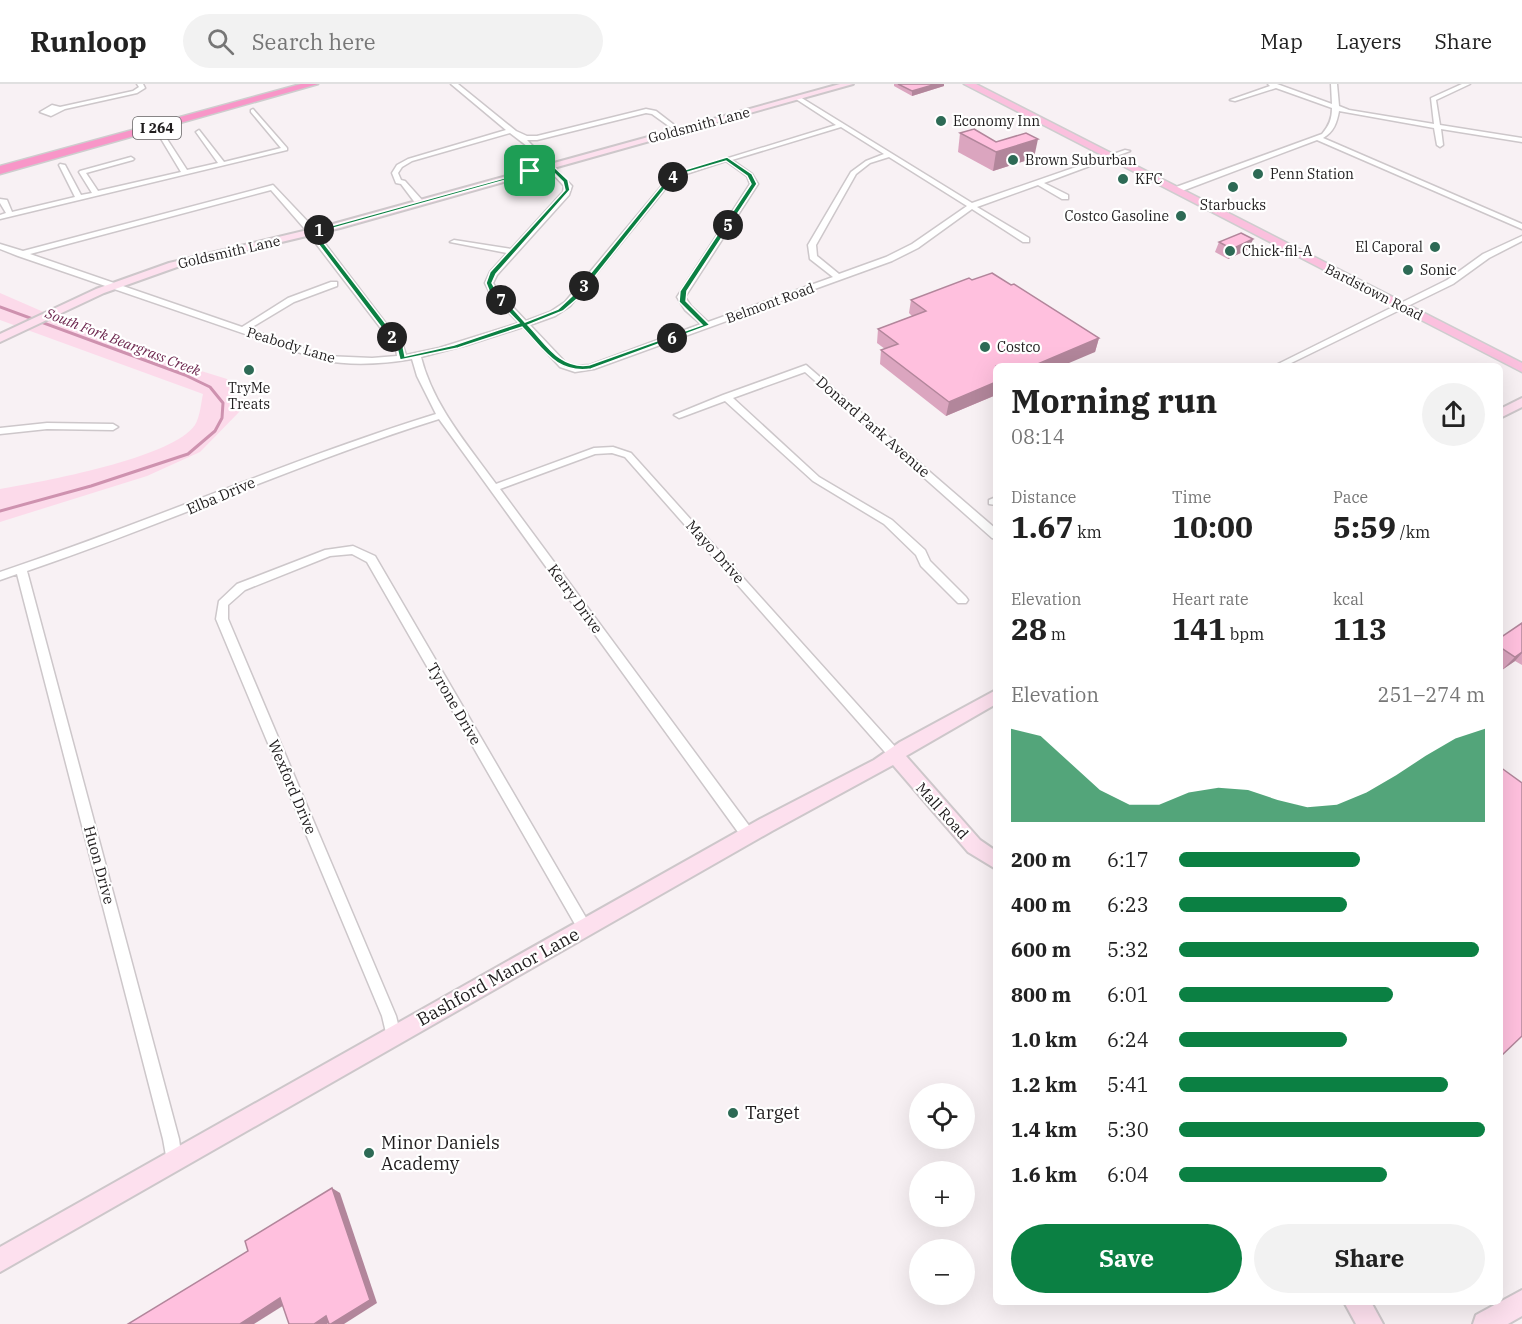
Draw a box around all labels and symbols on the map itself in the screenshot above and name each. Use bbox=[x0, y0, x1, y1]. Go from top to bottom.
street label: Goldsmith Lane bbox=[646, 103, 752, 147]
place label: Economy Inn bbox=[953, 112, 1040, 130]
marker: Economy Inn bbox=[934, 114, 948, 128]
road number: I 264 bbox=[133, 117, 181, 139]
pin bbox=[504, 145, 555, 196]
place label: Brown Suburban bbox=[1025, 151, 1137, 169]
marker: Brown Suburban bbox=[1006, 153, 1020, 167]
pin: 4 bbox=[658, 162, 688, 192]
place label: Penn Station bbox=[1270, 165, 1354, 183]
marker: Penn Station bbox=[1251, 167, 1265, 181]
place label: KFC bbox=[1135, 170, 1163, 188]
marker: KFC bbox=[1116, 172, 1130, 186]
marker: Starbucks bbox=[1226, 180, 1240, 194]
place label: Starbucks bbox=[1200, 196, 1266, 214]
place label: Costco Gasoline bbox=[1065, 207, 1169, 225]
marker: Costco Gasoline bbox=[1174, 209, 1188, 223]
pin: 5 bbox=[713, 210, 743, 240]
pin: 1 bbox=[304, 215, 334, 245]
street label: Goldsmith Lane bbox=[176, 231, 282, 273]
place label: El Caporal bbox=[1355, 238, 1423, 256]
marker: El Caporal bbox=[1428, 240, 1442, 254]
place label: Chick-fil-A bbox=[1242, 242, 1313, 260]
marker: Chick-fil-A bbox=[1223, 244, 1237, 258]
street label: Bardstown Road bbox=[1322, 260, 1426, 325]
place label: Sonic bbox=[1420, 261, 1457, 279]
marker: Sonic bbox=[1401, 263, 1415, 277]
pin: 3 bbox=[569, 271, 599, 301]
street label: Belmont Road bbox=[723, 278, 817, 327]
pin: 7 bbox=[486, 285, 516, 315]
water label: South Fork Beargrass Creek bbox=[42, 304, 204, 380]
pin: 2 bbox=[377, 322, 407, 352]
street label: Peabody Lane bbox=[244, 323, 338, 367]
pin: 6 bbox=[657, 323, 687, 353]
place label: Costco bbox=[997, 338, 1041, 356]
marker: Costco bbox=[978, 340, 992, 354]
marker: TryMe Treats bbox=[242, 363, 256, 377]
street label: Donard Park Avenue bbox=[812, 372, 934, 481]
place label: TryMe Treats bbox=[228, 379, 270, 413]
street label: Elba Drive bbox=[184, 473, 258, 519]
street label: Mayo Drive bbox=[682, 516, 749, 587]
street label: Kerry Drive bbox=[544, 560, 607, 637]
street label: Tyrone Drive bbox=[423, 659, 486, 748]
street label: Wexford Drive bbox=[264, 737, 321, 837]
street label: Mall Road bbox=[912, 778, 973, 843]
street label: Huon Drive bbox=[80, 824, 119, 906]
street label: Bashford Manor Lane bbox=[413, 922, 583, 1031]
place label: Target bbox=[745, 1101, 800, 1124]
marker: Target bbox=[726, 1106, 740, 1120]
place label: Minor Daniels Academy bbox=[381, 1131, 500, 1175]
marker: Minor Daniels Academy bbox=[362, 1146, 376, 1160]

